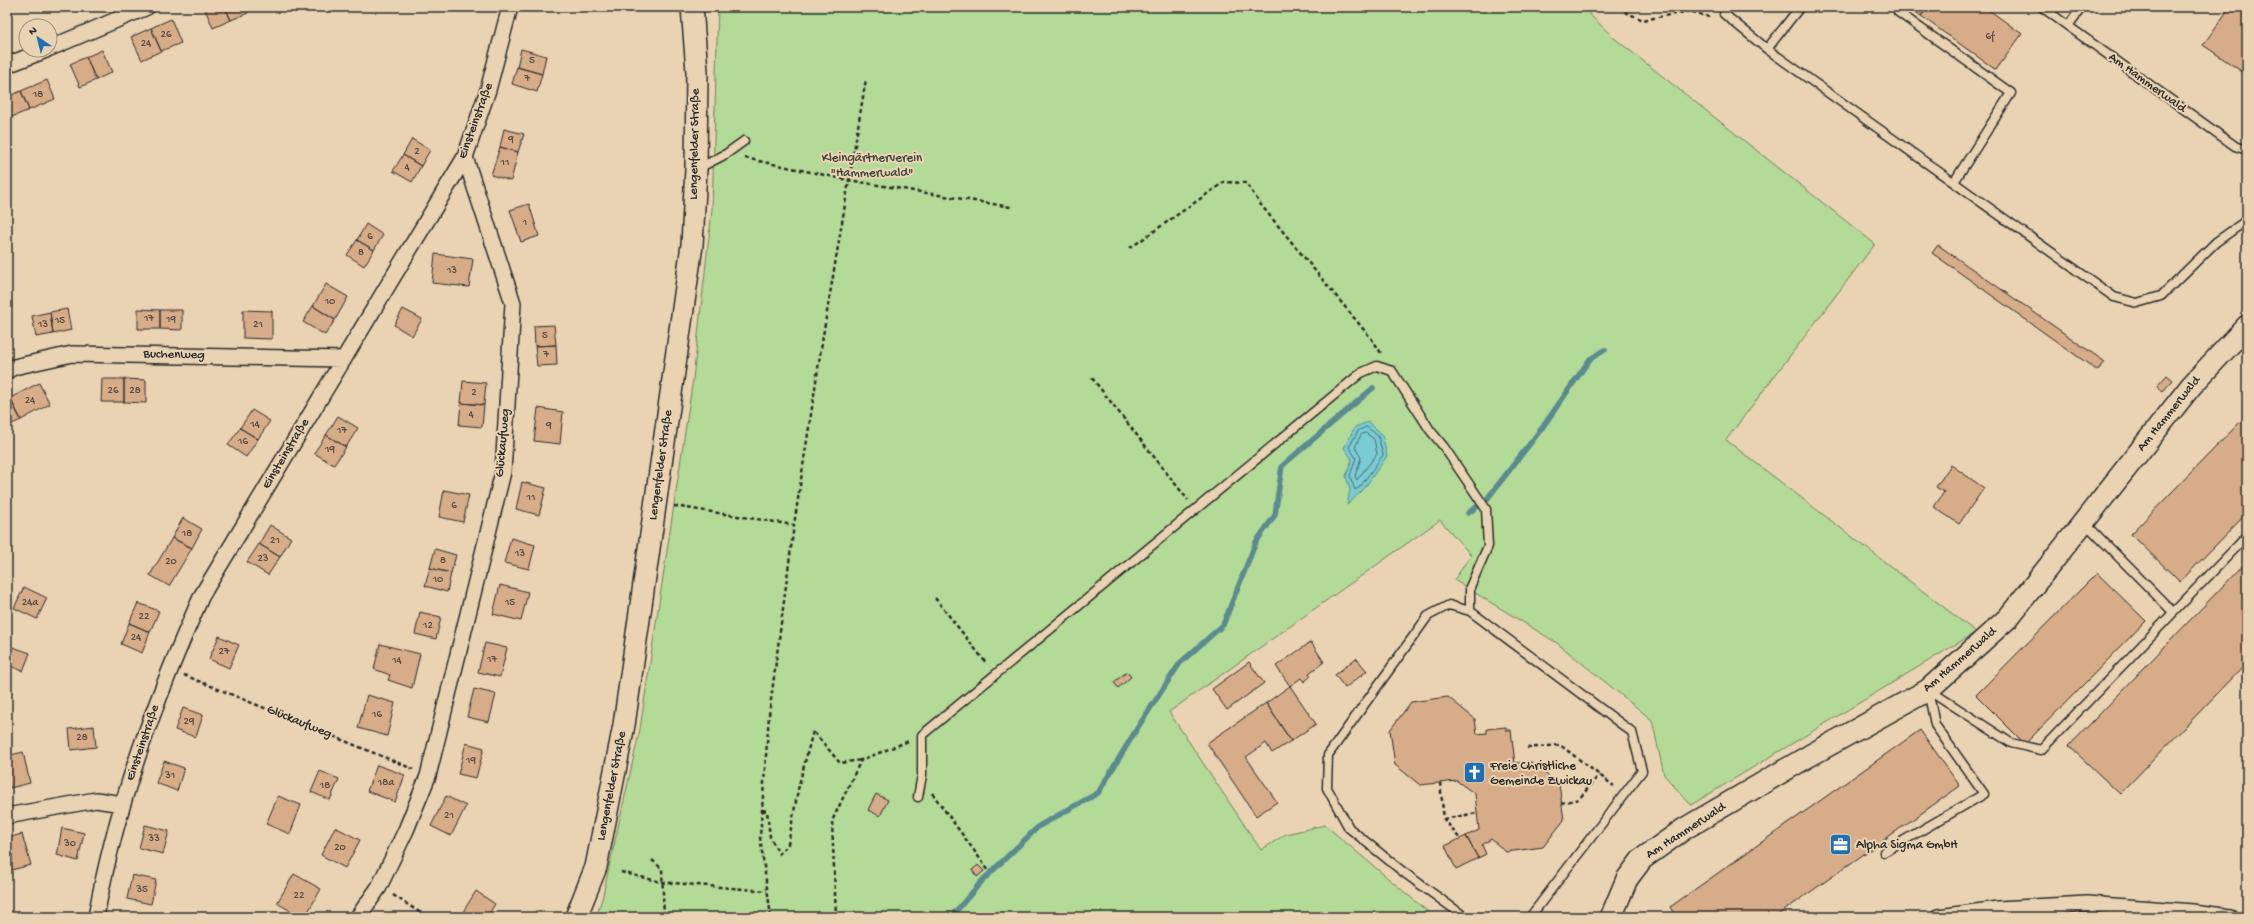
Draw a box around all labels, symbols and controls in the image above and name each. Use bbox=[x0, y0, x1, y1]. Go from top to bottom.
north arrow bbox=[18, 18, 58, 58]
text: N bbox=[27, 24, 40, 38]
house number: 26 bbox=[161, 29, 172, 41]
house number: 6f bbox=[1986, 30, 1996, 43]
house number: 24 bbox=[141, 38, 152, 50]
street label: Am Hammerwald bbox=[2105, 50, 2190, 117]
house number: 5 bbox=[529, 55, 535, 67]
house number: 7 bbox=[523, 73, 530, 85]
street label: Einsteinstraße bbox=[455, 81, 497, 161]
street label: Lengenfelder Straße bbox=[687, 88, 703, 200]
house number: 18 bbox=[32, 89, 43, 101]
house number: 9 bbox=[507, 134, 514, 146]
house number: 2 bbox=[414, 146, 420, 158]
park label: Kleingärtnerverein "Hammerwald" bbox=[822, 151, 923, 181]
house number: 11 bbox=[500, 157, 509, 169]
house number: 4 bbox=[404, 162, 410, 174]
house number: 1 bbox=[522, 217, 527, 229]
house number: 6 bbox=[367, 231, 373, 243]
house number: 8 bbox=[358, 247, 364, 259]
house number: 13 bbox=[446, 265, 457, 277]
house number: 10 bbox=[324, 296, 335, 308]
house number: 17 bbox=[143, 313, 154, 325]
house number: 19 bbox=[165, 314, 176, 326]
house number: 15 bbox=[54, 315, 65, 327]
house number: 13 bbox=[37, 319, 48, 331]
house number: 21 bbox=[253, 319, 263, 331]
house number: 5 bbox=[542, 330, 548, 342]
street label: Buchenweg bbox=[142, 347, 205, 363]
house number: 7 bbox=[542, 349, 549, 361]
street label: Am Hammerwald bbox=[2134, 372, 2205, 455]
house number: 26 bbox=[108, 385, 119, 397]
house number: 28 bbox=[129, 385, 141, 397]
house number: 2 bbox=[471, 387, 477, 399]
house number: 24 bbox=[25, 395, 36, 407]
street label: Glückaufweg bbox=[493, 408, 513, 478]
house number: 4 bbox=[468, 409, 474, 421]
street label: Lengenfelder Straße bbox=[646, 409, 676, 521]
street label: Einsteinstraße bbox=[259, 416, 313, 492]
house number: 14 bbox=[249, 419, 261, 431]
house number: 9 bbox=[545, 420, 552, 432]
house number: 17 bbox=[336, 425, 347, 437]
house number: 16 bbox=[237, 436, 248, 448]
house number: 19 bbox=[324, 444, 335, 456]
house number: 11 bbox=[526, 492, 535, 504]
house number: 6 bbox=[451, 500, 457, 512]
house number: 18 bbox=[181, 528, 192, 540]
house number: 21 bbox=[270, 535, 280, 547]
house number: 13 bbox=[514, 548, 525, 560]
house number: 23 bbox=[257, 553, 269, 565]
house number: 8 bbox=[440, 555, 446, 567]
house number: 20 bbox=[165, 556, 177, 568]
house number: 10 bbox=[432, 574, 443, 586]
house number: 24a bbox=[22, 597, 39, 609]
house number: 15 bbox=[504, 597, 515, 609]
house number: 22 bbox=[139, 611, 150, 623]
house number: 12 bbox=[422, 620, 434, 632]
street label: Am Hammerwald bbox=[1920, 623, 2001, 696]
house number: 24 bbox=[131, 632, 142, 644]
house number: 27 bbox=[218, 646, 230, 658]
house number: 17 bbox=[486, 654, 497, 666]
house number: 14 bbox=[391, 655, 403, 667]
street label: Glückaufweg bbox=[264, 702, 334, 742]
street label: Einsteinstraße bbox=[123, 703, 163, 783]
house number: 16 bbox=[371, 709, 382, 721]
house number: 29 bbox=[184, 716, 195, 728]
street label: Lengenfelder Straße bbox=[594, 730, 630, 842]
house number: 28 bbox=[76, 732, 88, 744]
house number: 19 bbox=[465, 755, 476, 767]
place label: Freie Christliche Gemeinde Zwickau bbox=[1489, 759, 1592, 789]
church icon: Freie Christliche Gemeinde Zwickau bbox=[1462, 760, 1488, 786]
house number: 31 bbox=[164, 770, 175, 782]
house number: 18a bbox=[377, 777, 395, 789]
house number: 18 bbox=[319, 780, 330, 792]
street label: Am Hammerwald bbox=[1643, 799, 1730, 862]
house number: 21 bbox=[444, 810, 454, 822]
office icon: Alpha Sigma GmbH bbox=[1828, 832, 1854, 858]
house number: 33 bbox=[147, 833, 160, 845]
house number: 30 bbox=[63, 838, 76, 850]
place label: Alpha Sigma GmbH bbox=[1856, 838, 1958, 853]
house number: 20 bbox=[334, 842, 346, 854]
house number: 35 bbox=[135, 884, 148, 896]
house number: 22 bbox=[294, 890, 305, 902]

